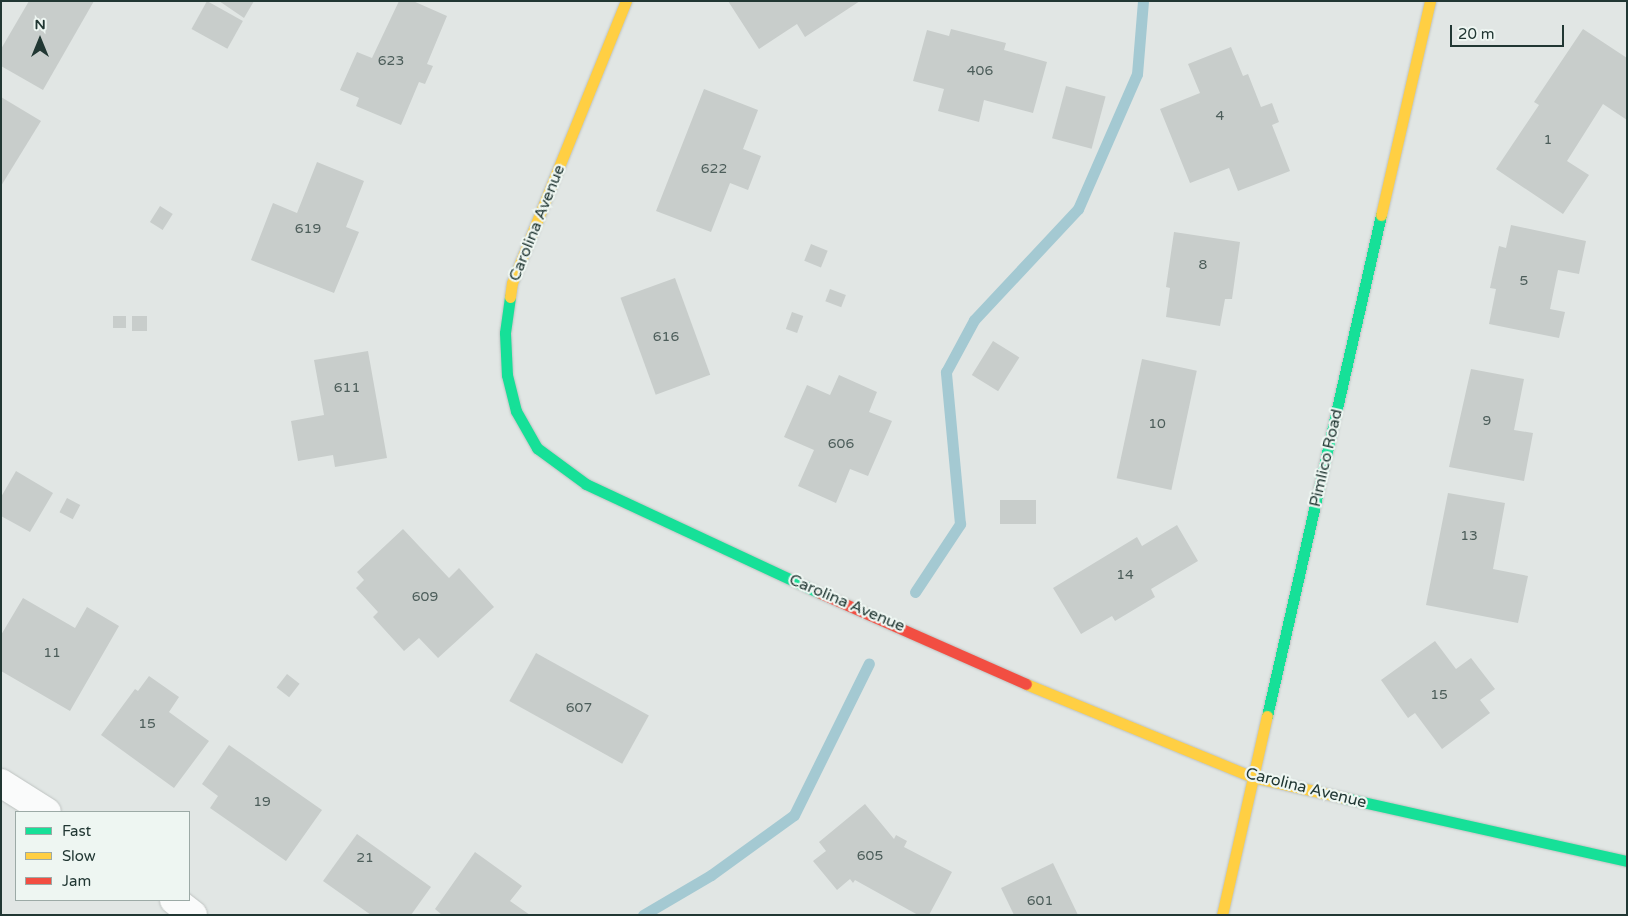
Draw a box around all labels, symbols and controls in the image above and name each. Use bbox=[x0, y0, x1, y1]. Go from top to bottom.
north arrow bbox=[15, 15, 65, 65]
scale bar bbox=[1453, 15, 1567, 47]
text: N bbox=[34, 16, 46, 33]
text: 20 m bbox=[1458, 25, 1495, 43]
house number: 623 bbox=[378, 53, 404, 69]
house number: 406 bbox=[967, 63, 993, 79]
house number: 4 bbox=[1216, 108, 1224, 124]
house number: 1 bbox=[1544, 132, 1552, 148]
house number: 622 bbox=[701, 161, 727, 177]
street label: Carolina Avenue bbox=[505, 162, 569, 284]
house number: 619 bbox=[295, 221, 321, 237]
house number: 8 bbox=[1199, 257, 1207, 273]
house number: 5 bbox=[1520, 273, 1528, 289]
house number: 616 bbox=[653, 329, 679, 345]
house number: 611 bbox=[334, 380, 360, 396]
street label: Pimlico Road bbox=[1305, 407, 1347, 509]
house number: 9 bbox=[1483, 413, 1491, 429]
house number: 10 bbox=[1148, 416, 1166, 432]
house number: 606 bbox=[828, 436, 854, 452]
house number: 13 bbox=[1460, 528, 1478, 544]
house number: 14 bbox=[1116, 567, 1134, 583]
street label: Carolina Avenue bbox=[786, 570, 908, 636]
house number: 609 bbox=[412, 589, 438, 605]
house number: 11 bbox=[43, 645, 61, 661]
house number: 15 bbox=[1430, 687, 1448, 703]
house number: 607 bbox=[566, 700, 592, 716]
house number: 15 bbox=[138, 716, 156, 732]
street label: Carolina Avenue bbox=[1244, 764, 1368, 812]
house number: 19 bbox=[253, 794, 271, 810]
legend bbox=[15, 811, 190, 901]
text: Fast bbox=[62, 822, 91, 840]
text: Slow bbox=[62, 847, 96, 865]
house number: 605 bbox=[857, 848, 883, 864]
house number: 21 bbox=[356, 850, 374, 866]
text: Jam bbox=[62, 872, 91, 890]
house number: 601 bbox=[1027, 893, 1053, 909]

